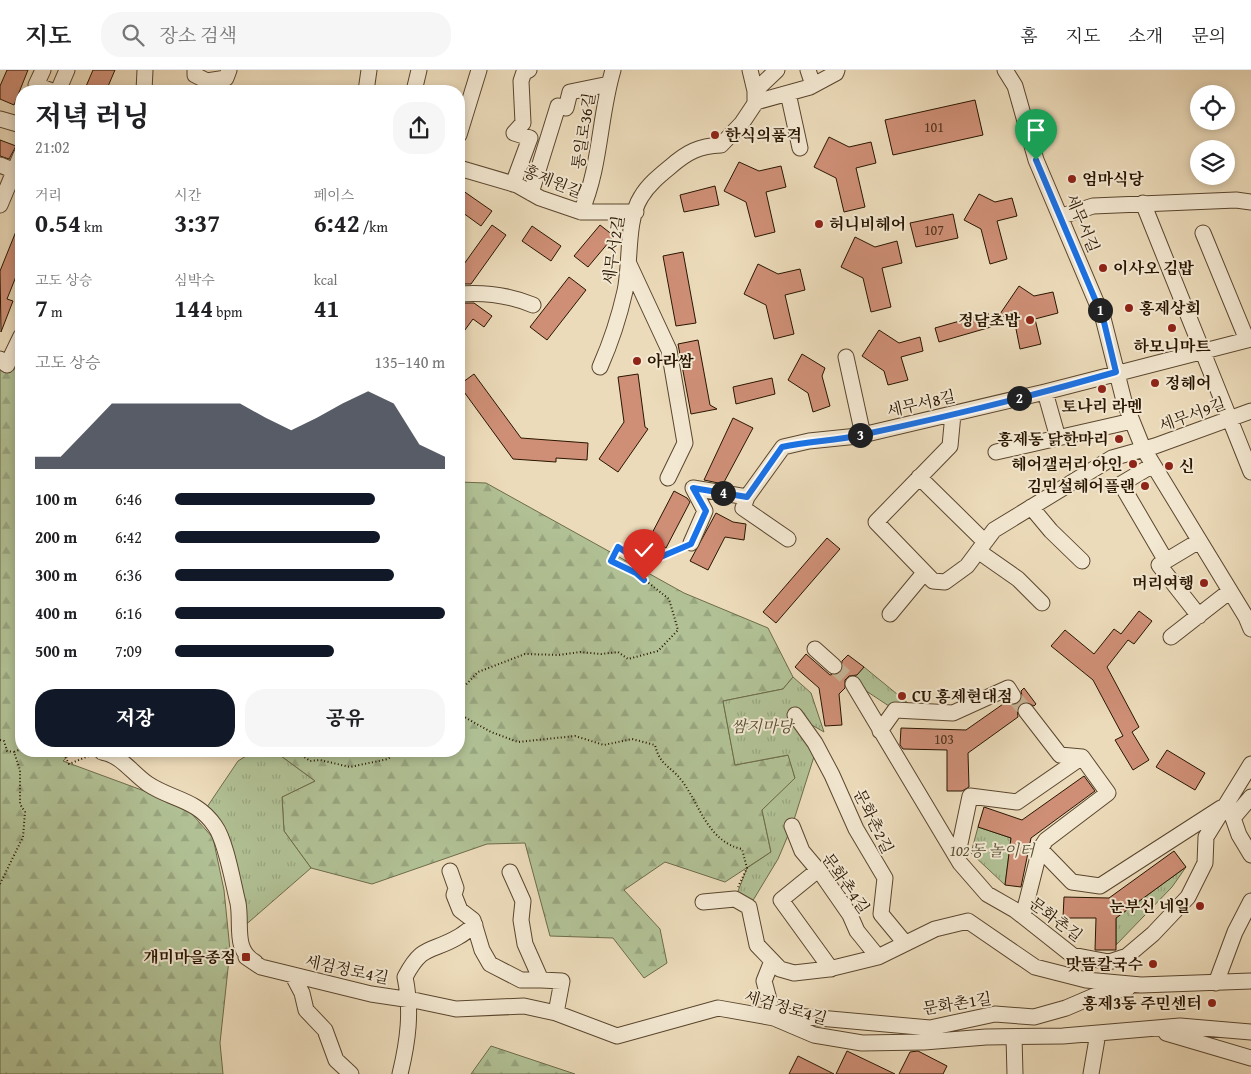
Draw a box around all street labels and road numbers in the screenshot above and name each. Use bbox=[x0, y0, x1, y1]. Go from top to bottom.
street label: 통일로36길 bbox=[565, 91, 601, 171]
street label: 홍제원길 bbox=[520, 158, 586, 204]
street label: 세무서길 bbox=[1060, 190, 1106, 256]
street label: 세무서2길 bbox=[596, 214, 630, 286]
street label: 세무서8길 bbox=[884, 383, 958, 423]
street label: 세무서9길 bbox=[1155, 391, 1229, 437]
street label: 문화촌2길 bbox=[848, 784, 900, 858]
street label: 문화촌4길 bbox=[816, 848, 876, 918]
street label: 문화촌길 bbox=[1024, 891, 1088, 947]
street label: 세검정로4길 bbox=[303, 948, 391, 990]
street label: 세검정로4길 bbox=[742, 984, 830, 1030]
street label: 문화촌1길 bbox=[921, 986, 993, 1020]

